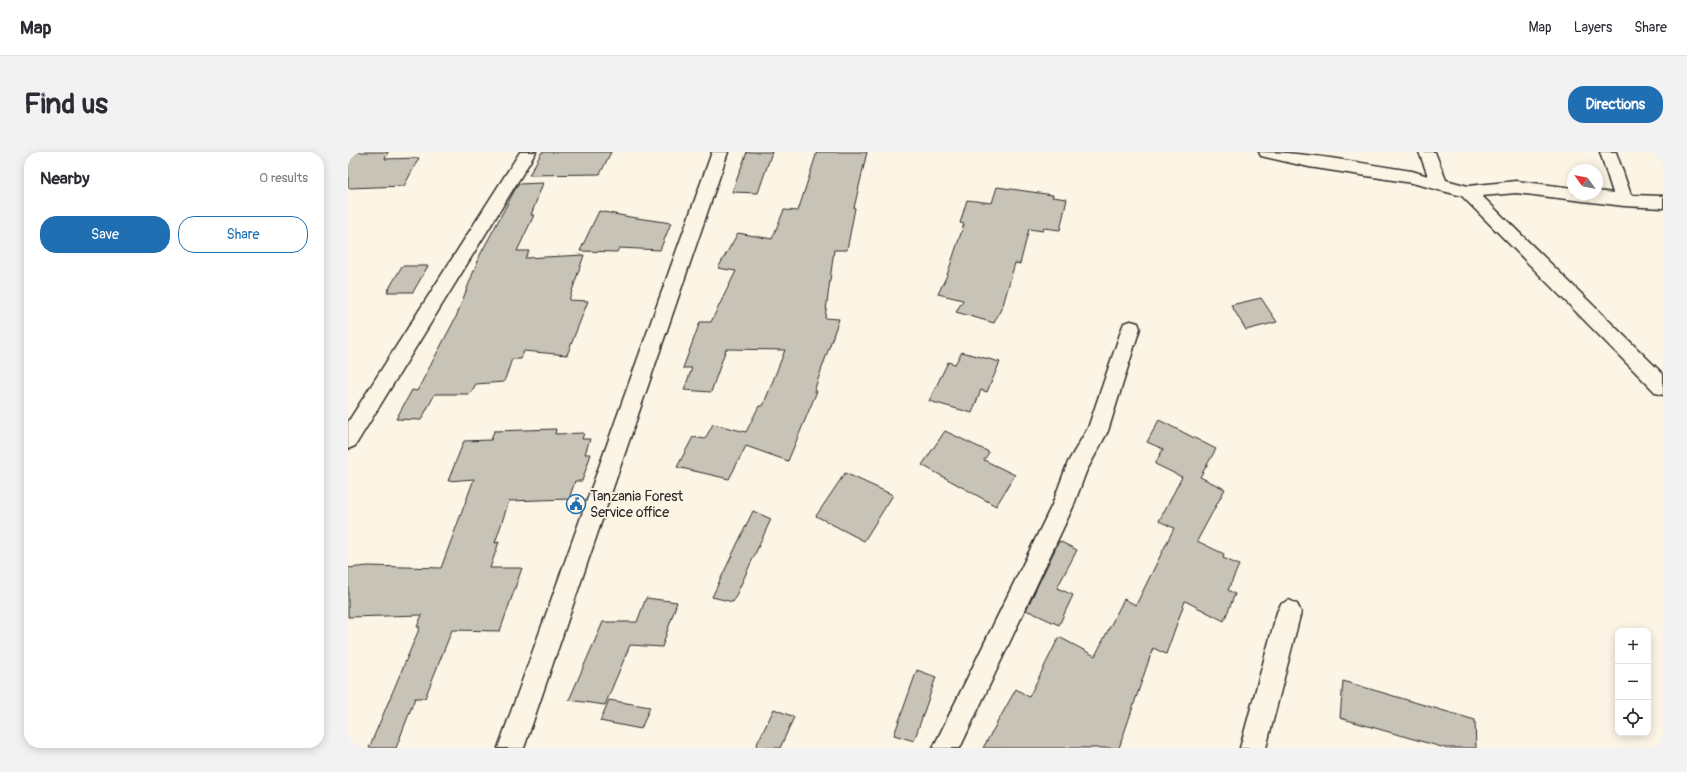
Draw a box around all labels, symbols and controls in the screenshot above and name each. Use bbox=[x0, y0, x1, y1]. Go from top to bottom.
text: Map bbox=[20, 16, 51, 40]
text: Map bbox=[1529, 19, 1552, 36]
text: Layers bbox=[1574, 19, 1612, 36]
text: Share bbox=[1634, 19, 1667, 36]
button: Directions bbox=[1568, 86, 1663, 123]
text: Find us bbox=[24, 87, 108, 122]
north arrow bbox=[1567, 164, 1603, 200]
text: Nearby bbox=[40, 168, 89, 189]
text: 0 results bbox=[259, 170, 308, 186]
button: Save bbox=[40, 216, 170, 253]
button: Share bbox=[178, 216, 308, 253]
place label: Tanzania Forest Service office bbox=[590, 488, 683, 521]
public building icon: Tanzania Forest Service office bbox=[565, 493, 587, 515]
map controls bbox=[1615, 628, 1651, 736]
button: + bbox=[1615, 628, 1651, 664]
button: − bbox=[1615, 664, 1651, 700]
button: locate bbox=[1615, 700, 1651, 736]

